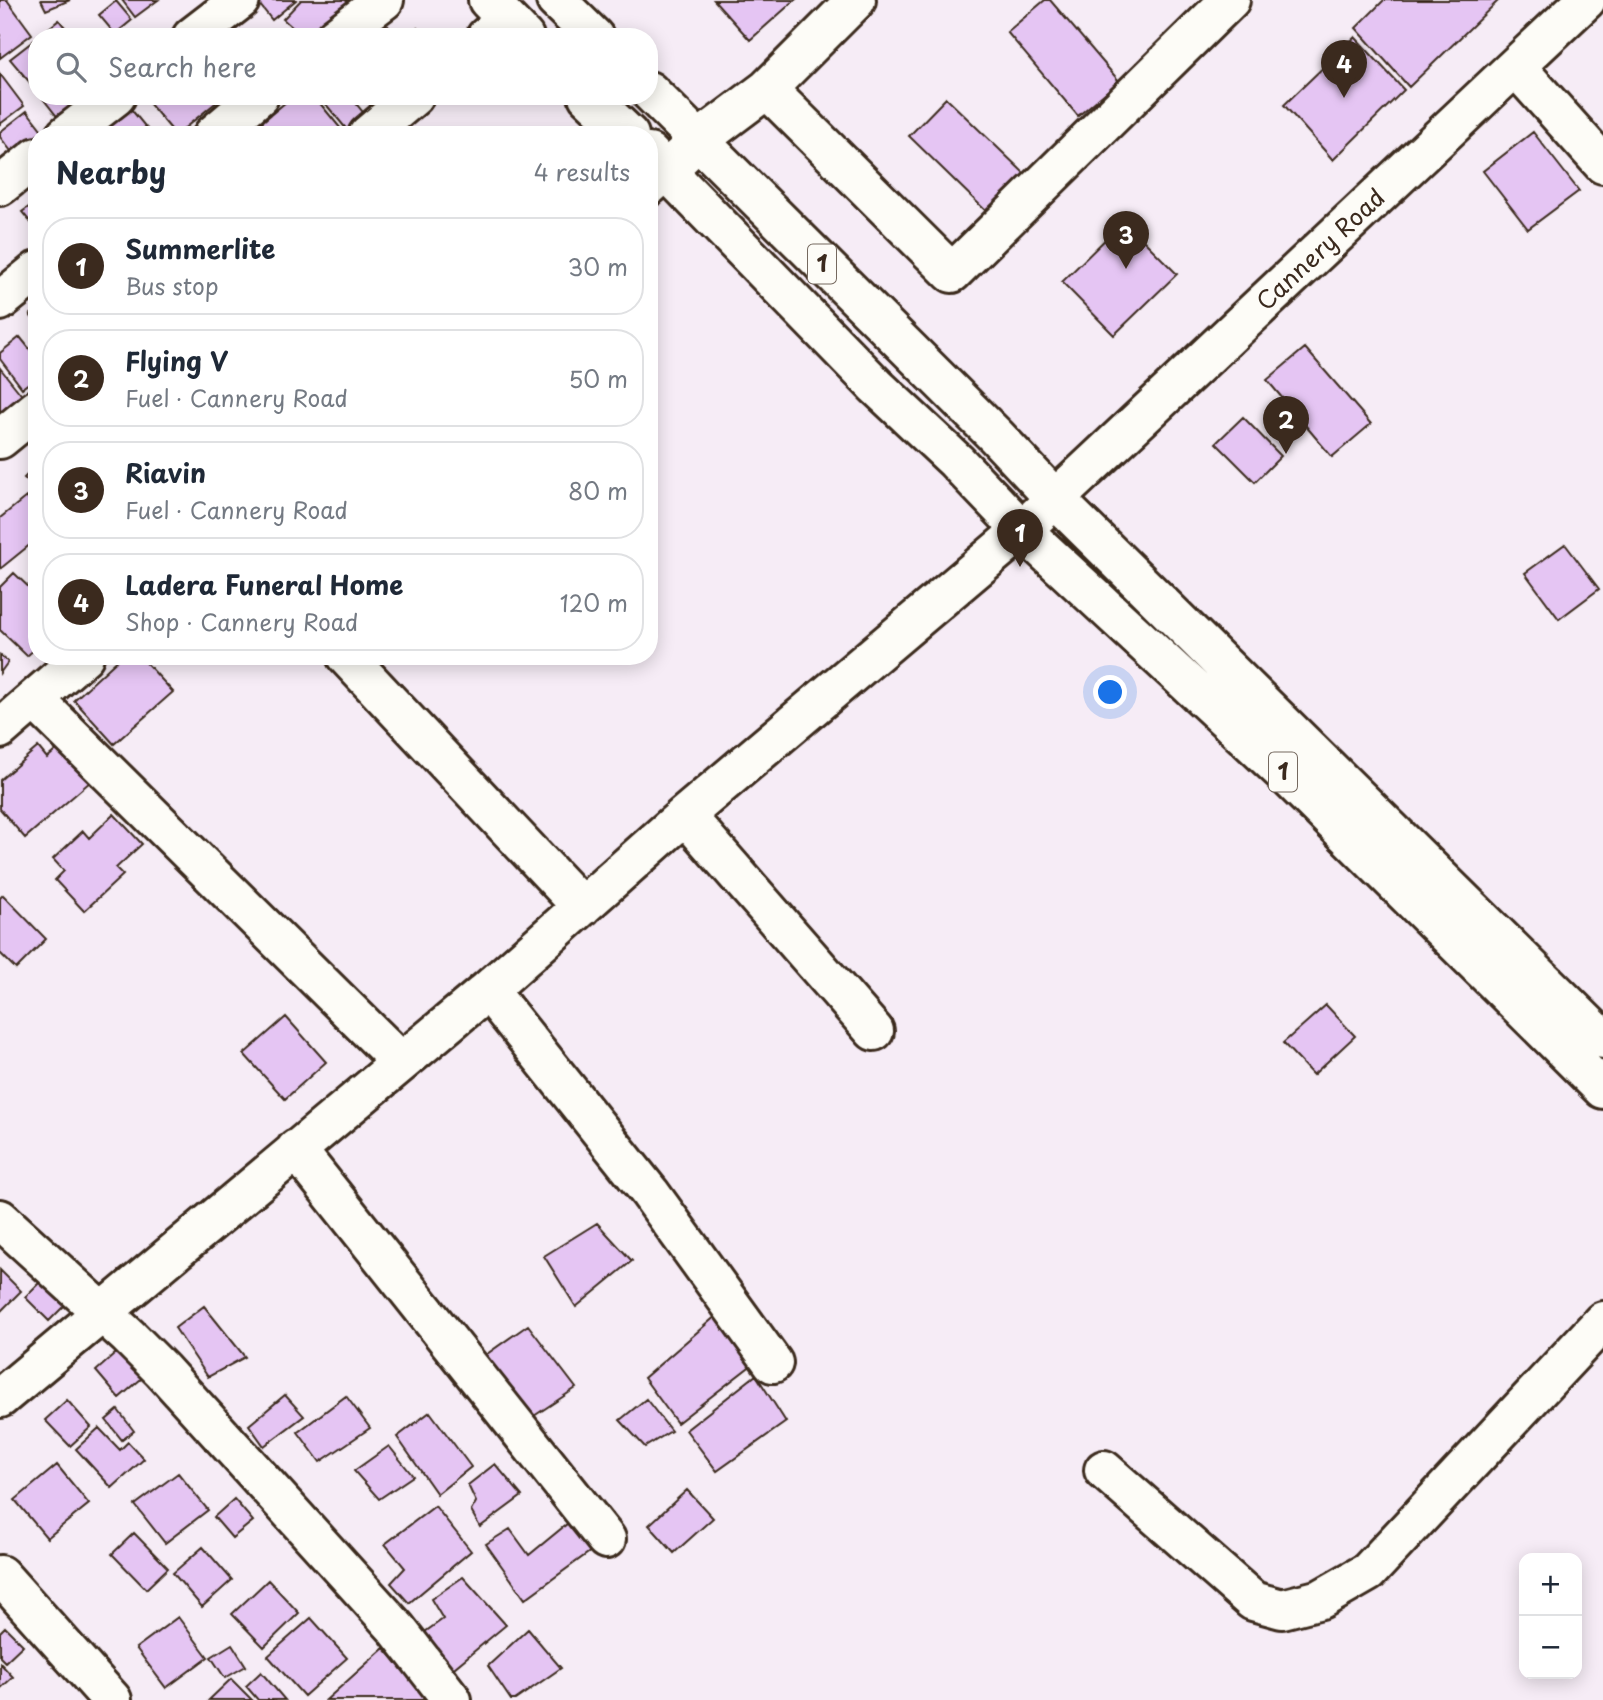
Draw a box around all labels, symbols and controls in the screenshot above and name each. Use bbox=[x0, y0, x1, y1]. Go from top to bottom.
search box bbox=[28, 28, 658, 105]
pin: 4 bbox=[1321, 40, 1367, 98]
text: Search here bbox=[108, 47, 257, 86]
icon: search bbox=[52, 48, 90, 86]
text: Nearby bbox=[56, 149, 166, 194]
text: 4 results bbox=[534, 154, 630, 189]
street label: Cannery Road bbox=[1247, 179, 1392, 318]
pin: 3 bbox=[1103, 211, 1149, 269]
text: Summerlite bbox=[125, 229, 276, 268]
road number: 1 bbox=[808, 244, 836, 284]
text: 1 bbox=[76, 249, 87, 284]
text: 30 m bbox=[567, 249, 628, 284]
text: Bus stop bbox=[125, 268, 219, 303]
text: Flying V bbox=[125, 341, 228, 380]
text: 2 bbox=[73, 361, 89, 396]
text: 50 m bbox=[568, 361, 628, 396]
text: Fuel · Cannery Road bbox=[125, 380, 348, 415]
pin: 2 bbox=[1263, 396, 1309, 454]
text: Riavin bbox=[125, 453, 206, 492]
text: 3 bbox=[73, 473, 89, 508]
text: 80 m bbox=[568, 473, 628, 508]
text: Fuel · Cannery Road bbox=[125, 492, 348, 527]
pin: 1 bbox=[997, 509, 1043, 567]
text: Ladera Funeral Home bbox=[125, 565, 403, 604]
text: 4 bbox=[73, 585, 89, 620]
text: 120 m bbox=[560, 585, 628, 620]
text: Shop · Cannery Road bbox=[125, 604, 358, 639]
your location bbox=[1093, 675, 1127, 709]
road number: 1 bbox=[1269, 752, 1297, 792]
map controls bbox=[1519, 1553, 1582, 1679]
button: + bbox=[1519, 1553, 1582, 1616]
button: − bbox=[1519, 1616, 1582, 1679]

